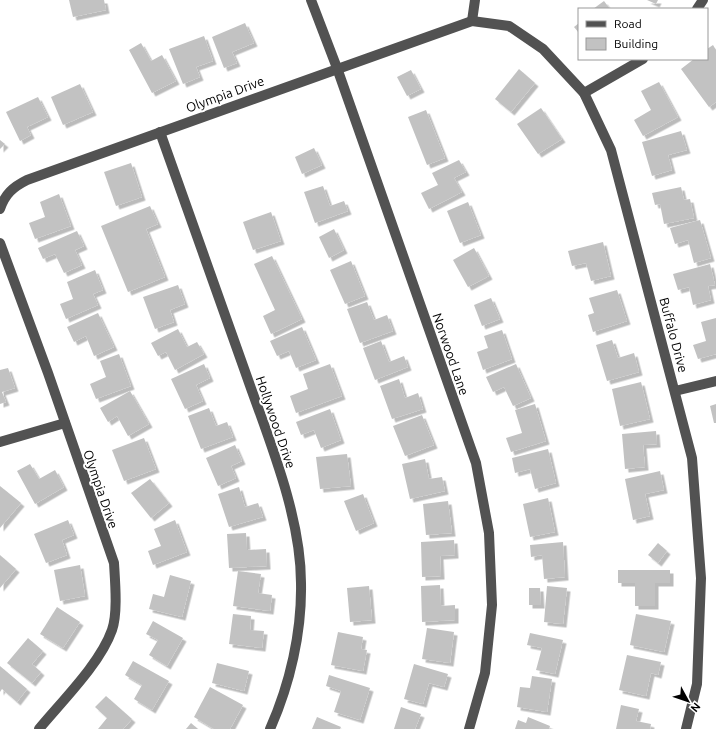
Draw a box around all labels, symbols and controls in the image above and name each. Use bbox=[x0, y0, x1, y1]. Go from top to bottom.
legend bbox=[578, 8, 708, 60]
text: Road bbox=[614, 17, 642, 30]
text: Building bbox=[614, 37, 658, 50]
street label: Olympia Drive bbox=[184, 73, 266, 115]
street label: Buffalo Drive bbox=[657, 296, 691, 374]
street label: Norwood Lane bbox=[430, 311, 472, 397]
street label: Hollywood Drive bbox=[254, 374, 298, 470]
street label: Olympia Drive bbox=[81, 448, 121, 530]
north arrow bbox=[668, 681, 708, 721]
text: N bbox=[688, 700, 703, 714]

